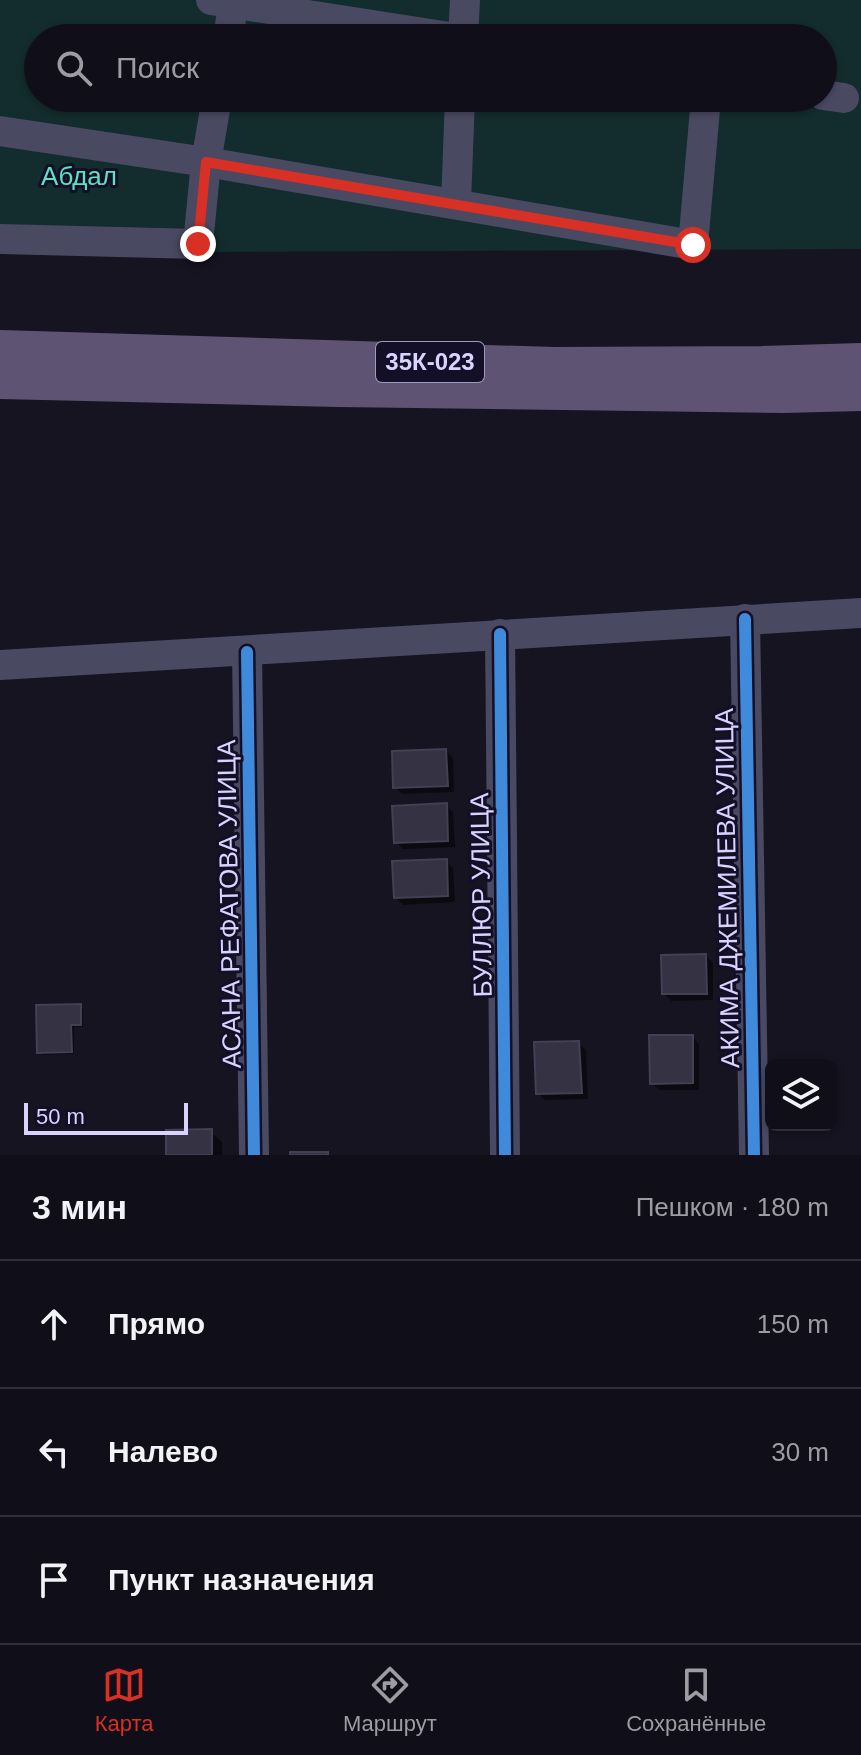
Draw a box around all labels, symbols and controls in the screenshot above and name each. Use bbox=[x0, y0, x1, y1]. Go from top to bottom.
search box bbox=[24, 24, 837, 112]
icon: search bbox=[52, 46, 96, 90]
text: Поиск bbox=[116, 51, 199, 84]
park label: Абдал bbox=[41, 161, 117, 191]
route end bbox=[180, 226, 216, 262]
route start bbox=[675, 227, 711, 263]
road number: 35К-023 bbox=[376, 342, 484, 382]
street label: АКИМА ДЖЕМИЛЕВА УЛИЦА bbox=[709, 707, 745, 1068]
street label: АСАНА РЕФАТОВА УЛИЦА bbox=[211, 739, 247, 1069]
street label: БУЛЛЮР УЛИЦА bbox=[464, 792, 498, 998]
map controls bbox=[765, 1059, 837, 1131]
button: layers bbox=[765, 1059, 837, 1131]
scale bar bbox=[24, 1099, 188, 1135]
text: 50 m bbox=[36, 1104, 85, 1129]
text: 3 мин bbox=[32, 1188, 127, 1226]
text: Пешком · 180 m bbox=[636, 1192, 829, 1222]
icon: ahead bbox=[32, 1302, 76, 1346]
text: Прямо bbox=[108, 1307, 205, 1340]
text: 150 m bbox=[757, 1309, 829, 1339]
icon: left bbox=[32, 1430, 76, 1474]
text: Налево bbox=[108, 1435, 218, 1468]
text: 30 m bbox=[771, 1437, 829, 1467]
icon: arrive bbox=[32, 1558, 76, 1602]
text: Пункт назначения bbox=[108, 1563, 375, 1596]
tab: Карта bbox=[95, 1663, 154, 1737]
tab: Маршрут bbox=[343, 1663, 437, 1737]
tab: Сохранённые bbox=[626, 1663, 766, 1737]

